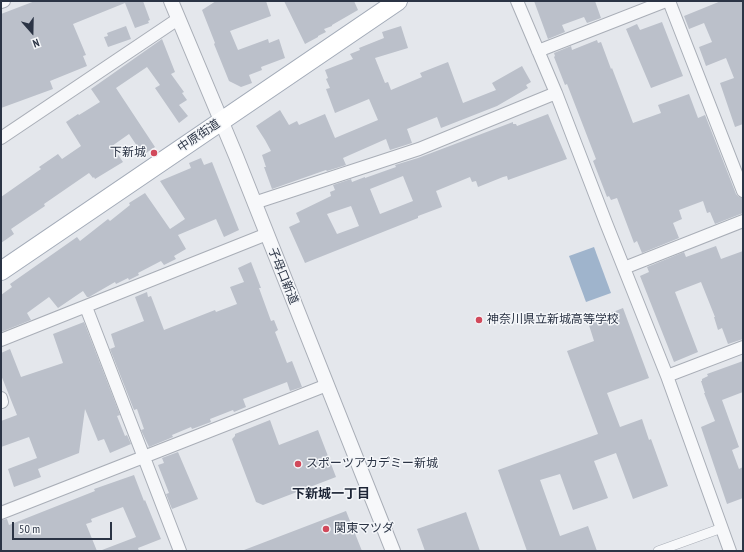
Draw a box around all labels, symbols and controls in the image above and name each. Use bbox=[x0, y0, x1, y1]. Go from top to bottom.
north arrow bbox=[12, 12, 52, 52]
text: N bbox=[31, 36, 41, 51]
street label: 中原街道 bbox=[175, 117, 223, 155]
place label: 下新城 bbox=[110, 146, 146, 160]
marker: 下新城 bbox=[149, 148, 159, 158]
street label: 子母口新道 bbox=[265, 245, 301, 307]
place label: 神奈川県立新城高等学校 bbox=[487, 313, 619, 327]
marker: 神奈川県立新城高等学校 bbox=[474, 315, 484, 325]
place label: スポーツアカデミー新城 bbox=[306, 457, 438, 471]
marker: スポーツアカデミー新城 bbox=[293, 459, 303, 469]
district label: 下新城一丁目 bbox=[292, 486, 370, 502]
scale bar bbox=[14, 514, 114, 540]
text: 50 m bbox=[19, 521, 40, 536]
place label: 関東マツダ bbox=[334, 522, 394, 536]
marker: 関東マツダ bbox=[321, 524, 331, 534]

